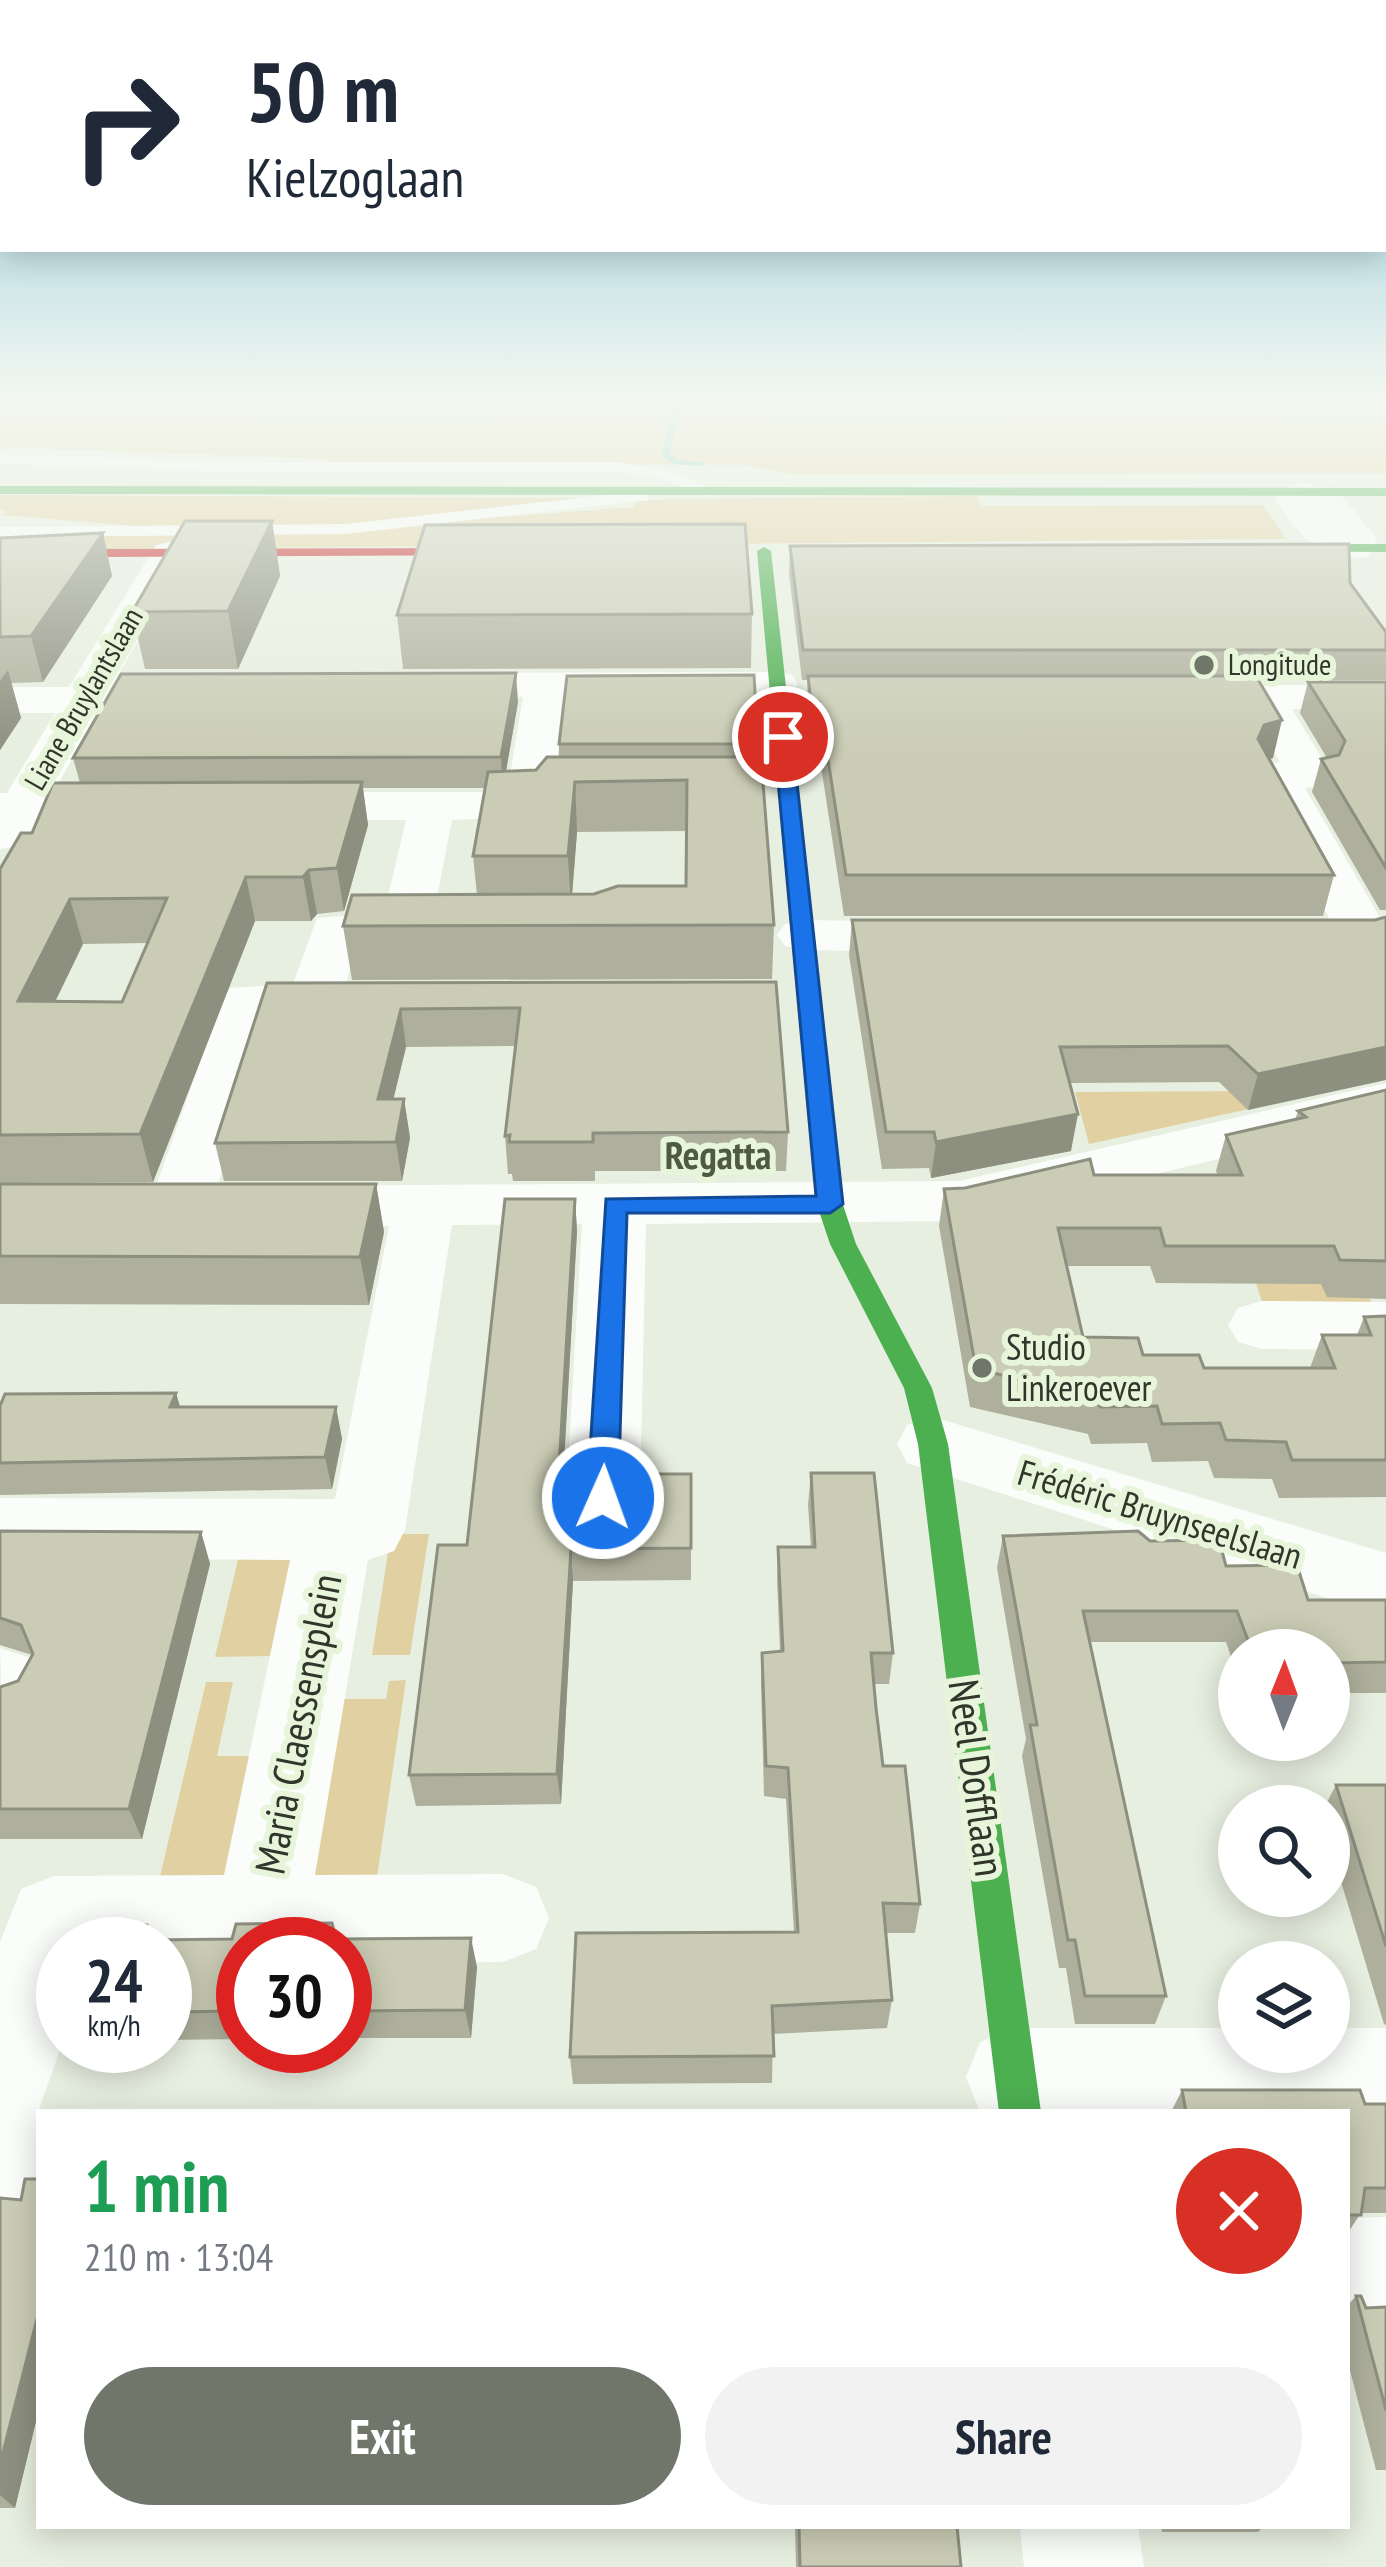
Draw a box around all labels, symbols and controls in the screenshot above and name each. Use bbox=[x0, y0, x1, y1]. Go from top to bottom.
text: 50 m bbox=[246, 36, 399, 145]
icon: right bbox=[48, 48, 204, 204]
text: Kielzoglaan bbox=[246, 142, 464, 212]
street label: Liane Bruylantslaan bbox=[15, 600, 151, 796]
place label: Longitude bbox=[1228, 644, 1331, 683]
marker: Longitude bbox=[1191, 652, 1217, 678]
pin bbox=[732, 686, 834, 788]
icon: arrive bbox=[750, 704, 816, 770]
district label: Regatta bbox=[665, 1129, 771, 1180]
place label: Studio Linkeroever bbox=[1006, 1323, 1152, 1411]
marker: Studio Linkeroever bbox=[969, 1355, 995, 1381]
position arrow bbox=[540, 1435, 666, 1561]
street label: Frédéric Bruynseelslaan bbox=[1012, 1448, 1308, 1579]
street label: Maria Claessensplein bbox=[241, 1569, 354, 1879]
north arrow bbox=[1218, 1629, 1350, 1761]
map controls bbox=[1218, 1629, 1350, 2073]
street label: Neel Dofflaan bbox=[936, 1676, 1019, 1880]
button: search bbox=[1218, 1785, 1350, 1917]
speed limit sign: 30 bbox=[216, 1917, 372, 2073]
text: 24 bbox=[85, 1941, 143, 2019]
button: layers bbox=[1218, 1941, 1350, 2073]
text: km/h bbox=[87, 2005, 141, 2044]
text: 1 min bbox=[84, 2139, 229, 2232]
button: close bbox=[1176, 2148, 1302, 2274]
text: 210 m · 13:04 bbox=[84, 2231, 273, 2282]
button: Exit bbox=[84, 2367, 681, 2505]
button: Share bbox=[705, 2367, 1302, 2505]

